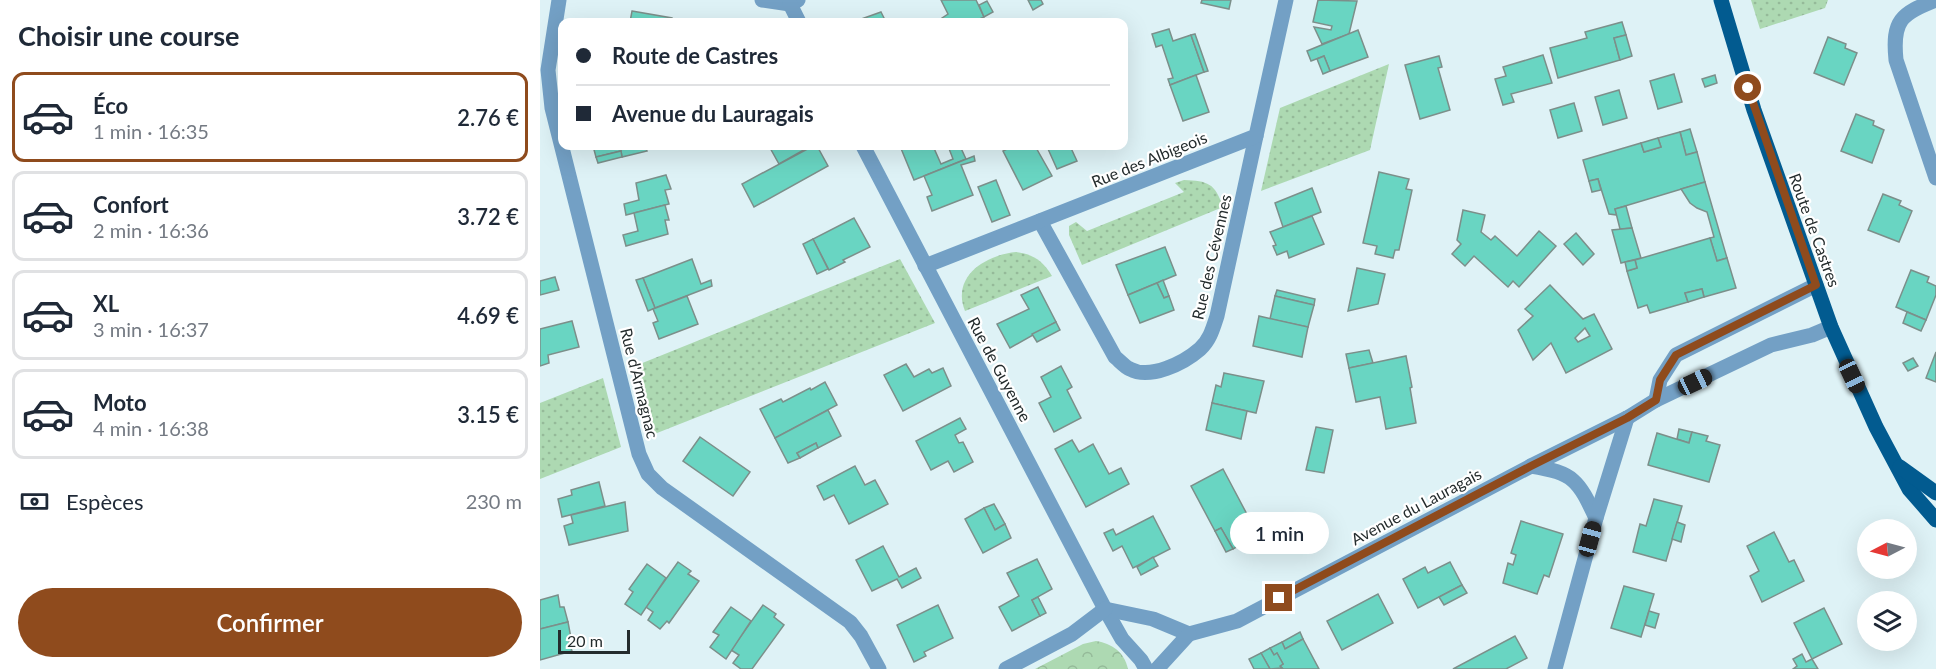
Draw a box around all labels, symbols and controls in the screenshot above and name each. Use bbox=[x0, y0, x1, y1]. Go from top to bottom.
text: Choisir une course bbox=[18, 19, 240, 52]
text: Route de Castres bbox=[612, 42, 778, 69]
route start bbox=[1734, 74, 1761, 101]
icon: car bbox=[21, 90, 75, 144]
text: Éco bbox=[93, 92, 128, 119]
text: Avenue du Lauragais bbox=[612, 100, 814, 127]
text: 2.76 € bbox=[457, 104, 519, 131]
text: 1 min · 16:35 bbox=[93, 119, 209, 143]
street label: Rue des Albigeois bbox=[1088, 127, 1210, 191]
street label: Route de Castres bbox=[1786, 171, 1844, 289]
icon: car bbox=[21, 189, 75, 243]
text: Confort bbox=[93, 191, 169, 218]
street label: Rue des Cévennes bbox=[1187, 192, 1235, 322]
text: 3.72 € bbox=[457, 203, 519, 230]
text: 2 min · 16:36 bbox=[93, 218, 209, 242]
icon: car bbox=[21, 288, 75, 342]
text: XL bbox=[93, 290, 119, 317]
text: 4.69 € bbox=[457, 302, 519, 329]
street label: Rue de Guyenne bbox=[964, 313, 1036, 425]
text: 3 min · 16:37 bbox=[93, 317, 209, 341]
street label: Rue d'Armagnac bbox=[617, 326, 663, 440]
car bbox=[1836, 356, 1868, 396]
car bbox=[1675, 366, 1715, 398]
icon: car bbox=[21, 387, 75, 441]
text: Moto bbox=[93, 389, 147, 416]
text: 3.15 € bbox=[457, 401, 519, 428]
text: 4 min · 16:38 bbox=[93, 416, 209, 440]
street label: Avenue du Lauragais bbox=[1348, 464, 1484, 548]
icon: cash bbox=[18, 485, 51, 518]
text: Espèces bbox=[66, 488, 143, 515]
text: 230 m bbox=[466, 489, 522, 513]
callout: 1 min bbox=[1230, 511, 1329, 553]
car bbox=[1577, 519, 1603, 559]
north arrow bbox=[1857, 519, 1917, 579]
map controls bbox=[1857, 519, 1917, 651]
text: 1 min bbox=[1255, 521, 1304, 545]
route end bbox=[1265, 584, 1292, 611]
button: Confirmer bbox=[18, 588, 522, 657]
button: layers bbox=[1857, 591, 1917, 651]
scale bar bbox=[558, 627, 630, 654]
text: 20 m bbox=[567, 631, 603, 650]

